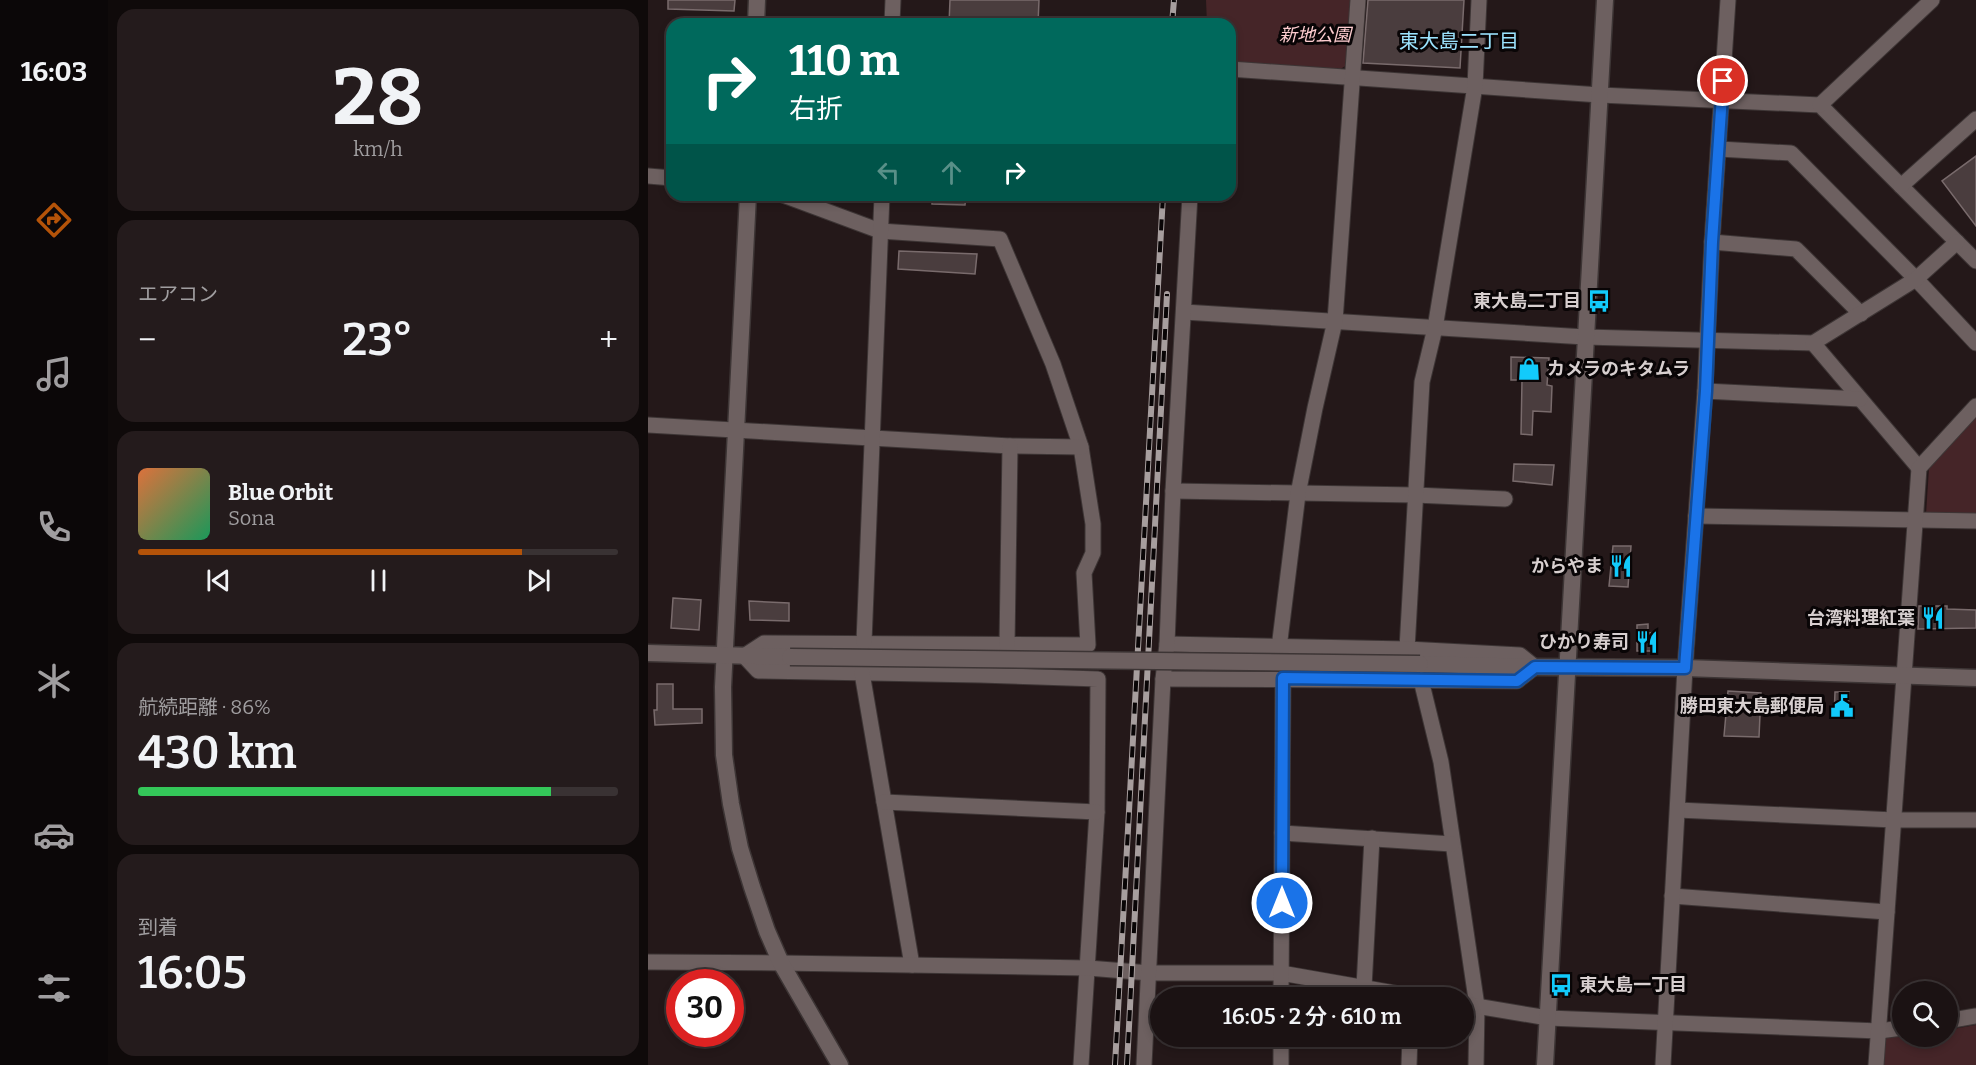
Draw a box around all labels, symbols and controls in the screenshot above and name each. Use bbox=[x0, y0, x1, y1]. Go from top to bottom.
park label: 新地公園 bbox=[1279, 24, 1354, 46]
district label: 東大島二丁目 bbox=[1399, 29, 1519, 53]
text: 110 m bbox=[789, 36, 900, 86]
icon: right bbox=[690, 42, 768, 120]
text: 28 bbox=[333, 51, 423, 145]
pin bbox=[1697, 55, 1748, 106]
text: 16:03 bbox=[21, 56, 87, 88]
icon: arrive bbox=[1706, 64, 1739, 97]
text: 右折 bbox=[789, 93, 843, 125]
text: km/h bbox=[353, 137, 403, 161]
icon: left bbox=[872, 156, 905, 189]
icon: ahead bbox=[935, 156, 968, 189]
icon: right bbox=[998, 156, 1031, 189]
icon: directions bbox=[33, 199, 75, 241]
text: エアコン bbox=[138, 282, 218, 306]
bus stop icon: 東大島二丁目 bbox=[1586, 288, 1612, 314]
place label: 東大島二丁目 bbox=[1473, 290, 1581, 312]
text: 23° bbox=[342, 313, 413, 367]
text: − bbox=[138, 320, 156, 360]
text: + bbox=[599, 320, 618, 360]
icon: music bbox=[33, 353, 75, 395]
shop icon: カメラのキタムラ bbox=[1516, 356, 1542, 382]
place label: カメラのキタムラ bbox=[1547, 358, 1690, 380]
text: Blue Orbit bbox=[228, 479, 333, 506]
icon: phone bbox=[33, 506, 75, 548]
text: Sona bbox=[228, 506, 275, 530]
restaurant icon: からやま bbox=[1608, 553, 1634, 579]
place label: からやま bbox=[1531, 555, 1603, 577]
icon: previous bbox=[202, 564, 235, 597]
icon: pause bbox=[362, 564, 395, 597]
icon: next bbox=[522, 564, 555, 597]
restaurant icon: 台湾料理紅葉 bbox=[1920, 605, 1946, 631]
place label: 台湾料理紅葉 bbox=[1807, 607, 1915, 629]
restaurant icon: ひかり寿司 bbox=[1634, 629, 1660, 655]
place label: ひかり寿司 bbox=[1539, 631, 1629, 653]
icon: climate bbox=[33, 660, 75, 702]
public building icon: 勝田東大島郵便局 bbox=[1829, 693, 1855, 719]
text: 航続距離 · 86% bbox=[138, 695, 271, 719]
place label: 勝田東大島郵便局 bbox=[1680, 695, 1824, 717]
text: 430 km bbox=[138, 726, 297, 780]
icon: car bbox=[33, 814, 75, 856]
position arrow bbox=[1250, 871, 1314, 935]
text: 到着 bbox=[138, 915, 178, 939]
text: 16:05 bbox=[138, 946, 247, 1000]
icon: filters bbox=[33, 967, 75, 1009]
speed limit sign: 30 bbox=[666, 969, 744, 1047]
bus stop icon: 東大島一丁目 bbox=[1548, 972, 1574, 998]
place label: 東大島一丁目 bbox=[1579, 974, 1687, 996]
map controls bbox=[1892, 981, 1958, 1047]
button: search bbox=[1892, 981, 1958, 1047]
text: 16:05 · 2 分 · 610 m bbox=[1222, 1003, 1402, 1030]

